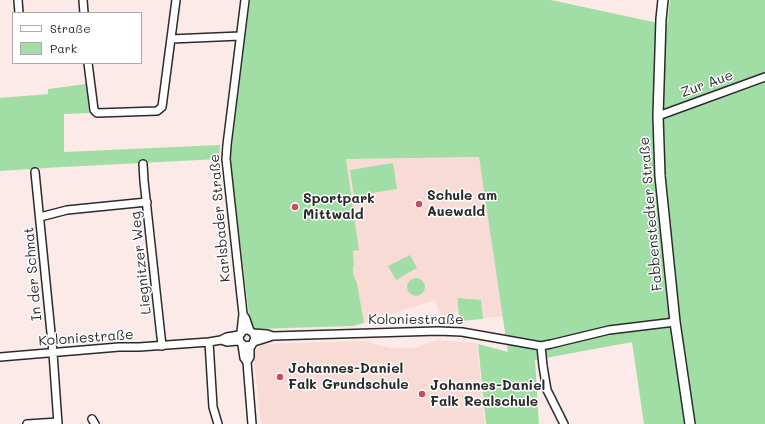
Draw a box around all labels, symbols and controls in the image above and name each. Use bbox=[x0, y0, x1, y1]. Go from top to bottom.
legend bbox=[12, 12, 142, 64]
text: Straße bbox=[50, 20, 91, 36]
text: Park bbox=[50, 40, 77, 56]
street label: Zur Aue bbox=[678, 67, 736, 101]
street label: Fabbenstedter Straße bbox=[636, 136, 666, 292]
street label: Karlsbader Straße bbox=[206, 153, 234, 283]
place label: Schule am Auewald bbox=[427, 188, 497, 220]
place label: Sportpark Mittwald bbox=[303, 191, 375, 224]
marker: Schule am Auewald bbox=[414, 199, 424, 209]
marker: Sportpark Mittwald bbox=[290, 202, 300, 212]
street label: Liegnitzer Weg bbox=[127, 211, 155, 315]
street label: In der Schnat bbox=[21, 226, 45, 322]
street label: Koloniestraße bbox=[368, 312, 464, 328]
street label: Koloniestraße bbox=[38, 326, 134, 350]
place label: Johannes-Daniel Falk Grundschule bbox=[288, 361, 409, 394]
marker: Johannes-Daniel Falk Grundschule bbox=[275, 372, 285, 382]
place label: Johannes-Daniel Falk Realschule bbox=[430, 378, 545, 410]
marker: Johannes-Daniel Falk Realschule bbox=[417, 389, 427, 399]

